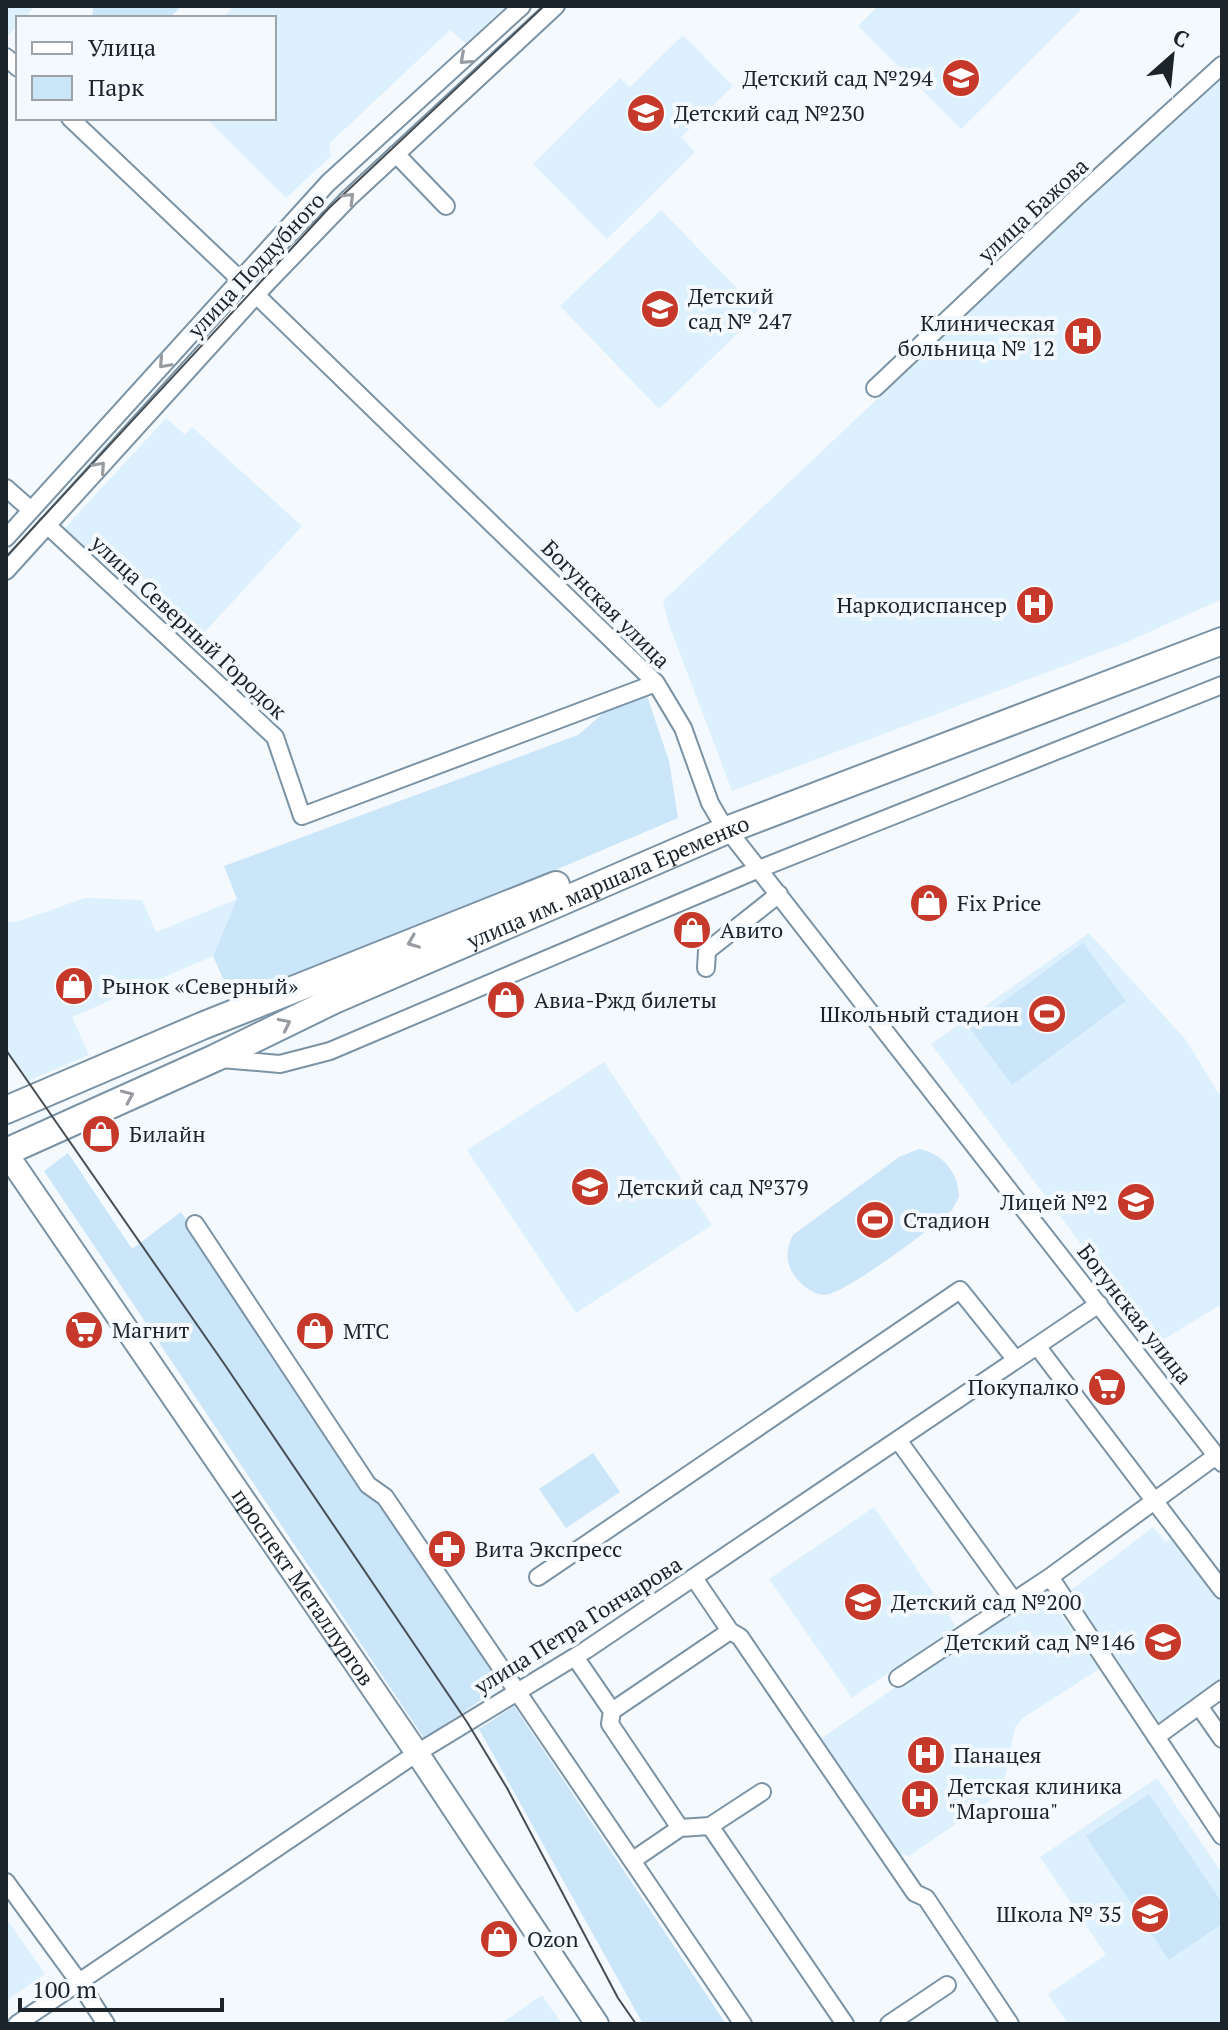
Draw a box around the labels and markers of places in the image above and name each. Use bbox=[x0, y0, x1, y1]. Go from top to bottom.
school or university icon: Детский сад №294 bbox=[940, 57, 982, 99]
place label: Детский сад №294 bbox=[743, 63, 933, 92]
school or university icon: Детский сад №230 bbox=[625, 92, 667, 134]
place label: Детский сад №230 bbox=[674, 98, 864, 127]
place label: Детский сад № 247 bbox=[688, 281, 793, 335]
school or university icon: Детский сад № 247 bbox=[639, 288, 681, 330]
place label: Клиническая больница № 12 bbox=[898, 308, 1055, 362]
hospital icon: Клиническая больница № 12 bbox=[1062, 315, 1104, 357]
hospital icon: Наркодиспансер bbox=[1014, 584, 1056, 626]
place label: Наркодиспансер bbox=[836, 590, 1007, 619]
shop icon: Fix Price bbox=[908, 882, 950, 924]
place label: Fix Price bbox=[957, 888, 1041, 917]
shop icon: Авито bbox=[671, 909, 713, 951]
place label: Авито bbox=[720, 915, 783, 944]
shop icon: Рынок «Северный» bbox=[53, 965, 95, 1007]
place label: Рынок «Северный» bbox=[102, 971, 298, 1000]
shop icon: Авиа-Ржд билеты bbox=[485, 979, 527, 1021]
place label: Авиа-Ржд билеты bbox=[534, 985, 717, 1014]
sports icon: Школьный стадион bbox=[1026, 993, 1068, 1035]
place label: Школьный стадион bbox=[820, 999, 1019, 1028]
shop icon: Билайн bbox=[80, 1113, 122, 1155]
place label: Билайн bbox=[129, 1119, 206, 1148]
school or university icon: Детский сад №379 bbox=[569, 1166, 611, 1208]
place label: Детский сад №379 bbox=[618, 1172, 808, 1201]
school or university icon: Лицей №2 bbox=[1115, 1181, 1157, 1223]
place label: Лицей №2 bbox=[999, 1187, 1108, 1216]
sports icon: Стадион bbox=[854, 1199, 896, 1241]
place label: Стадион bbox=[903, 1205, 990, 1234]
supermarket icon: Магнит bbox=[63, 1309, 105, 1351]
shop icon: МТС bbox=[294, 1310, 336, 1352]
place label: Магнит bbox=[112, 1315, 190, 1344]
place label: МТС bbox=[343, 1316, 389, 1345]
supermarket icon: Покупалко bbox=[1086, 1366, 1128, 1408]
place label: Покупалко bbox=[968, 1372, 1079, 1401]
pharmacy icon: Вита Экспресс bbox=[426, 1528, 468, 1570]
place label: Вита Экспресс bbox=[475, 1534, 622, 1563]
school or university icon: Детский сад №200 bbox=[842, 1581, 884, 1623]
place label: Детский сад №200 bbox=[891, 1587, 1081, 1616]
school or university icon: Детский сад №146 bbox=[1142, 1621, 1184, 1663]
place label: Детский сад №146 bbox=[945, 1627, 1135, 1656]
hospital icon: Панацея bbox=[905, 1734, 947, 1776]
place label: Панацея bbox=[954, 1740, 1041, 1769]
place label: Детская клиника "Маргоша" bbox=[948, 1771, 1122, 1825]
hospital icon: Детская клиника "Маргоша" bbox=[899, 1778, 941, 1820]
school or university icon: Школа № 35 bbox=[1129, 1893, 1171, 1935]
place label: Школа № 35 bbox=[996, 1899, 1122, 1928]
shop icon: Ozon bbox=[478, 1918, 520, 1960]
place label: Ozon bbox=[527, 1924, 579, 1953]

